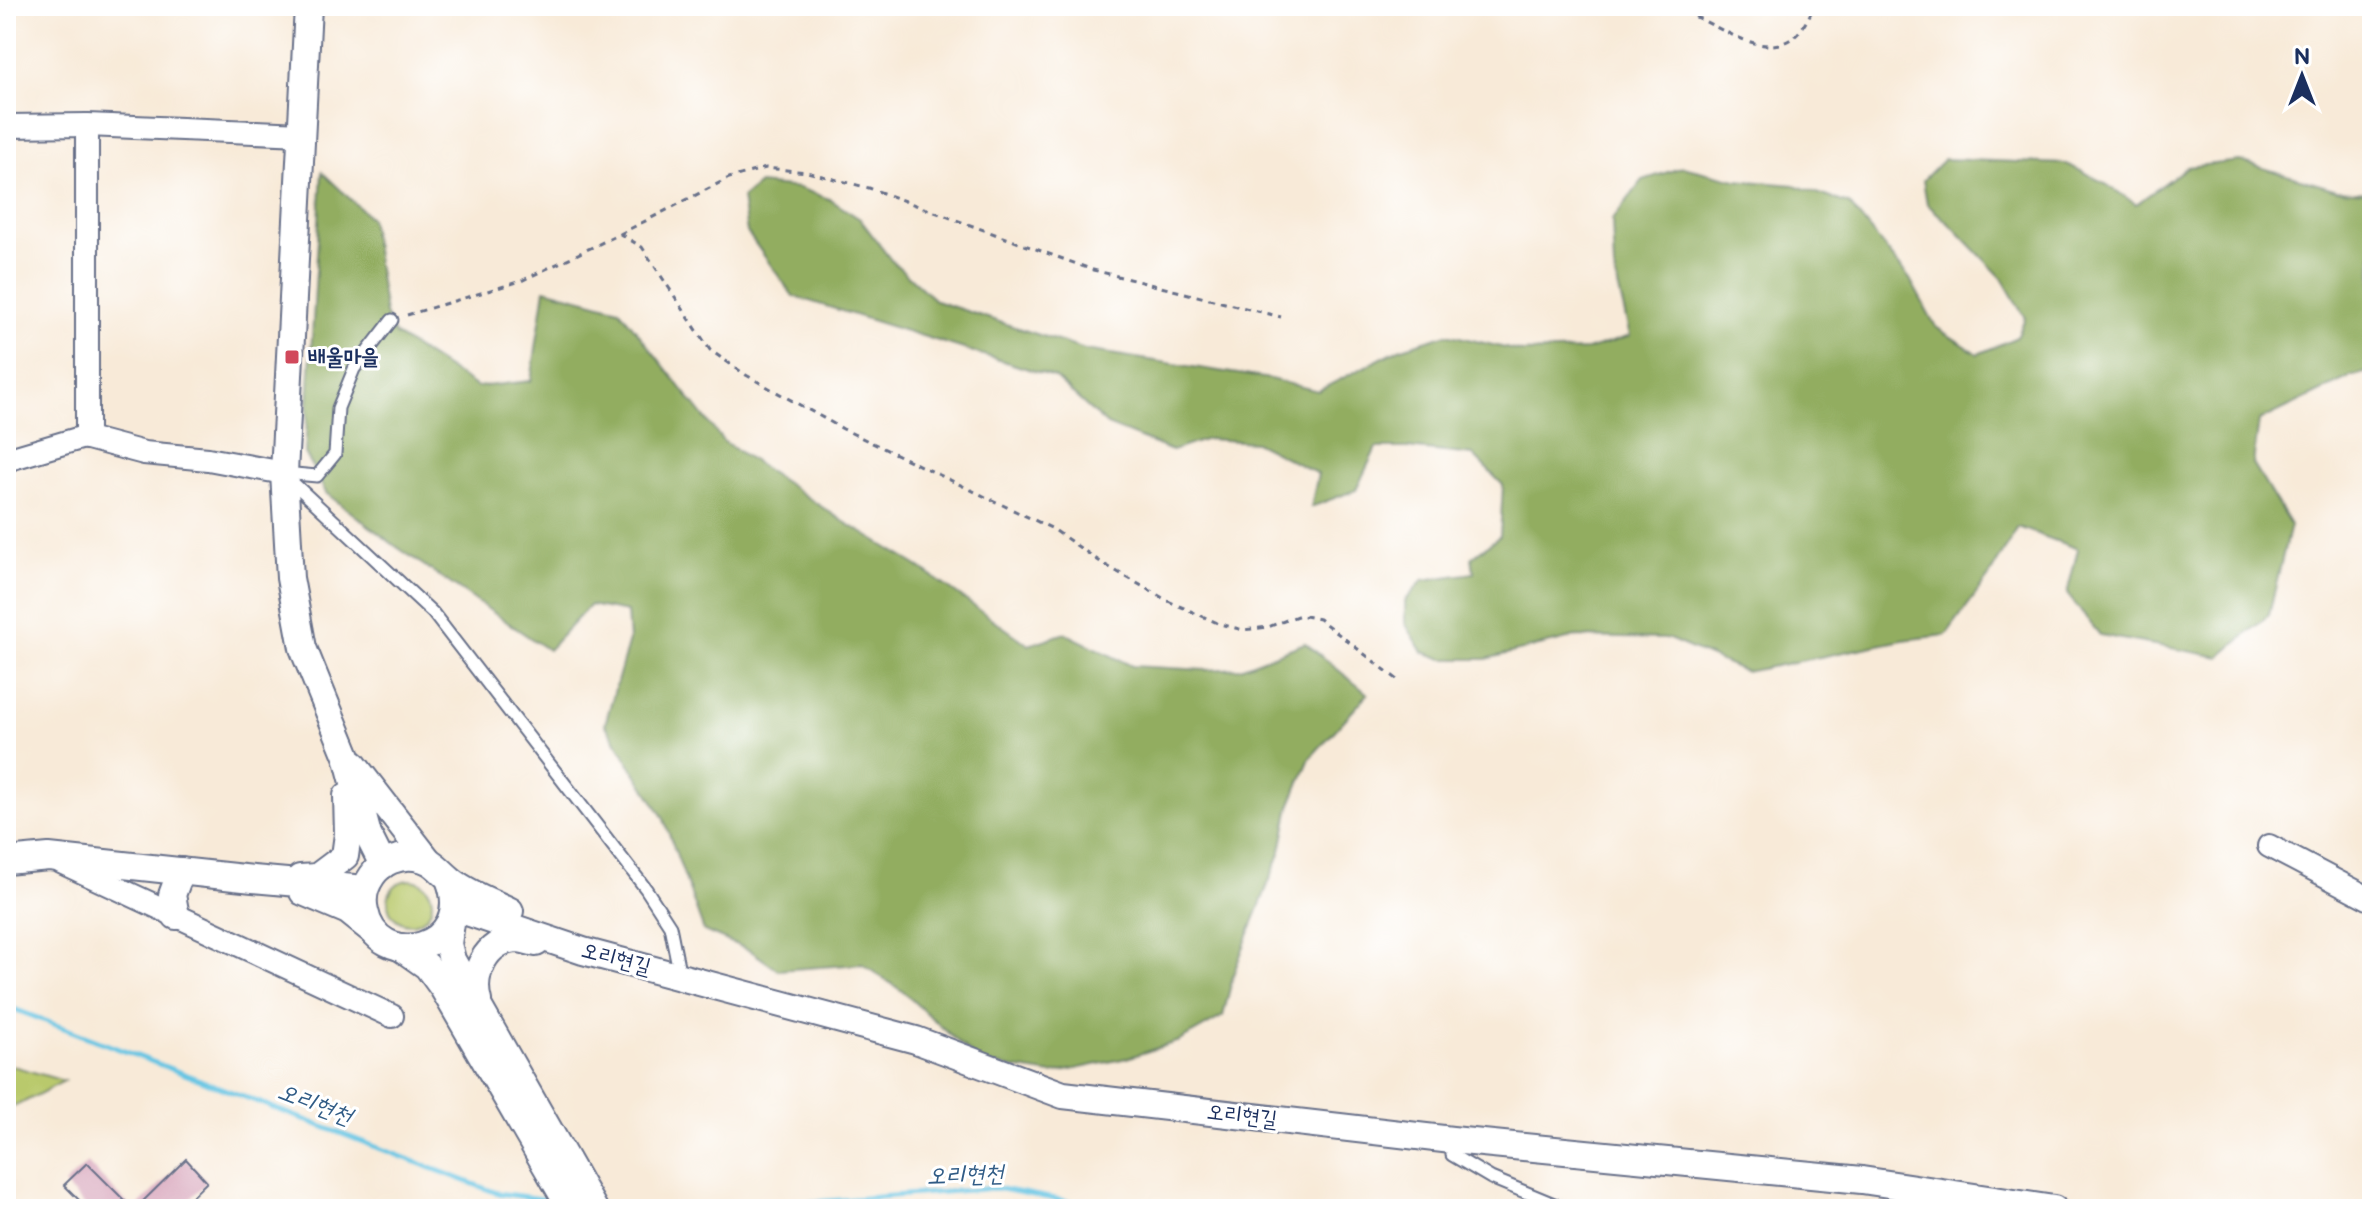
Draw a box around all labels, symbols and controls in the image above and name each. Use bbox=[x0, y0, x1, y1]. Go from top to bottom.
north arrow bbox=[2262, 36, 2342, 116]
text: N bbox=[2294, 44, 2310, 71]
place label: 배울마을 bbox=[308, 344, 379, 371]
marker: 배울마을 bbox=[283, 348, 301, 366]
street label: 오리현길 bbox=[578, 937, 654, 981]
water label: 오리현천 bbox=[274, 1077, 359, 1132]
street label: 오리현길 bbox=[1205, 1098, 1279, 1134]
water label: 오리현천 bbox=[926, 1159, 1007, 1191]

